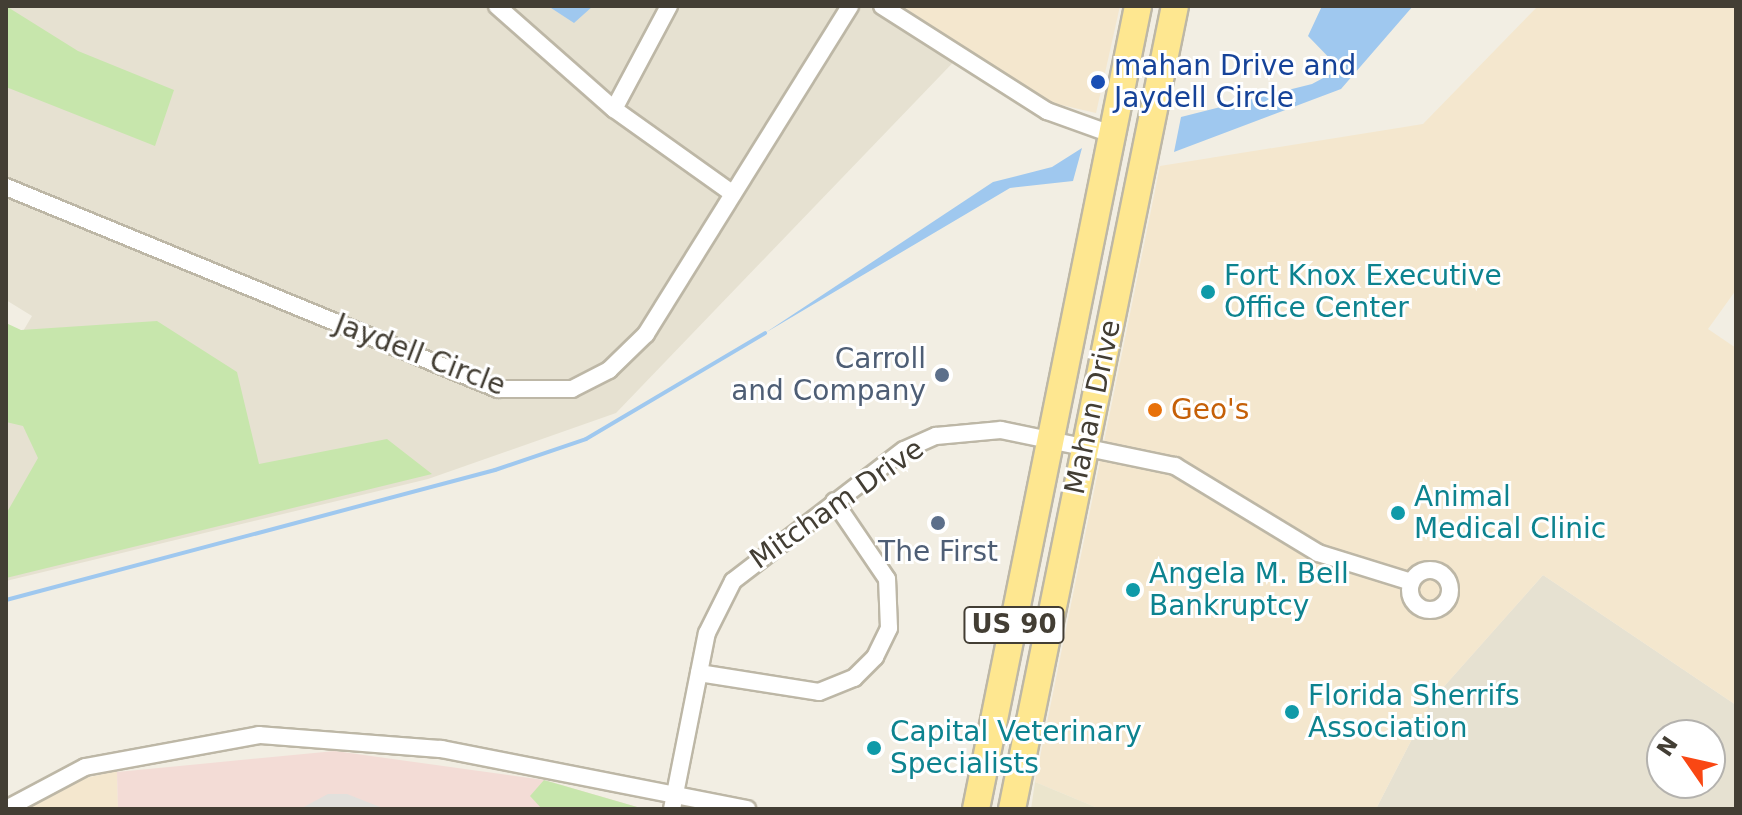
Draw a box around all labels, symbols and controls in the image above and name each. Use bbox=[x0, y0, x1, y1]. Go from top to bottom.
place label: mahan Drive and Jaydell Circle bbox=[1114, 49, 1356, 115]
marker: mahan Drive and Jaydell Circle bbox=[1089, 73, 1107, 91]
place label: Fort Knox Executive Office Center bbox=[1224, 259, 1502, 325]
marker: Fort Knox Executive Office Center bbox=[1199, 283, 1217, 301]
street label: Jaydell Circle bbox=[330, 307, 510, 403]
street label: Mahan Drive bbox=[1058, 317, 1128, 497]
place label: Carroll and Company bbox=[731, 342, 926, 408]
marker: Carroll and Company bbox=[933, 366, 951, 384]
place label: Geo's bbox=[1171, 393, 1249, 427]
marker: Geo's bbox=[1146, 401, 1164, 419]
street label: Mitcham Drive bbox=[744, 432, 930, 576]
place label: Animal Medical Clinic bbox=[1414, 480, 1606, 546]
marker: Animal Medical Clinic bbox=[1389, 504, 1407, 522]
marker: The First bbox=[929, 514, 947, 532]
place label: The First bbox=[878, 535, 998, 569]
place label: Angela M. Bell Bankruptcy bbox=[1149, 557, 1349, 623]
marker: Angela M. Bell Bankruptcy bbox=[1124, 581, 1142, 599]
road number: US 90 bbox=[962, 603, 1066, 647]
place label: Florida Sherrifs Association bbox=[1308, 679, 1520, 745]
marker: Florida Sherrifs Association bbox=[1283, 703, 1301, 721]
place label: Capital Veterinary Specialists bbox=[890, 715, 1142, 781]
north arrow bbox=[1646, 719, 1726, 799]
text: N bbox=[1652, 732, 1683, 761]
marker: Capital Veterinary Specialists bbox=[865, 739, 883, 757]

